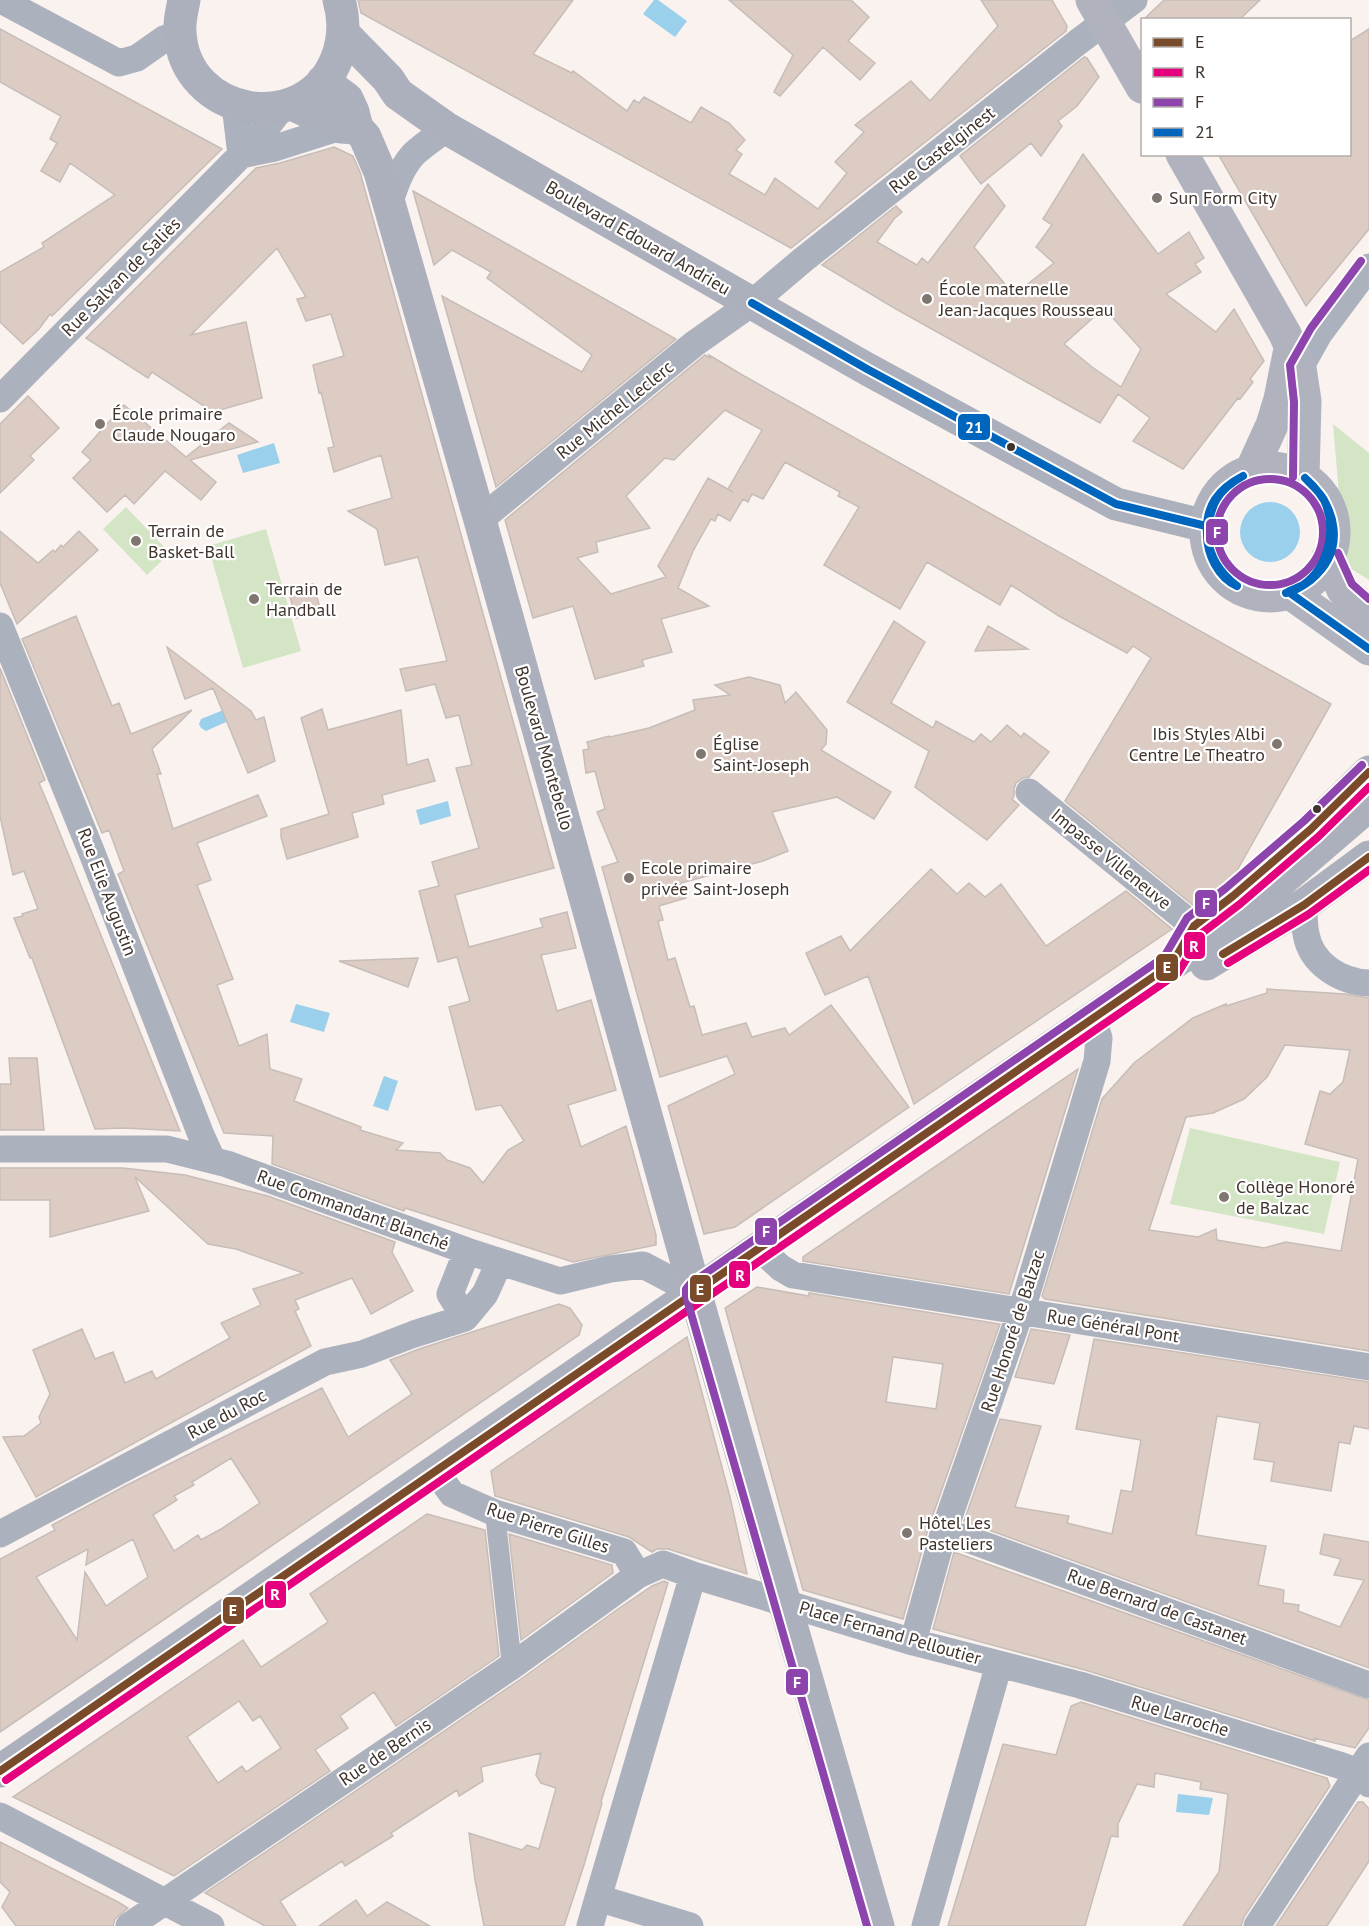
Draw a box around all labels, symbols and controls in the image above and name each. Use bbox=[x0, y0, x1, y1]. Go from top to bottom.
legend bbox=[1141, 18, 1351, 156]
text: E bbox=[1195, 30, 1205, 53]
text: R bbox=[1195, 60, 1206, 83]
text: F bbox=[1195, 90, 1204, 113]
street label: Rue Castelginest bbox=[884, 101, 999, 198]
text: 21 bbox=[1195, 120, 1215, 143]
street label: Boulevard Edouard Andrieu bbox=[542, 175, 735, 300]
place label: Sun Form City bbox=[1169, 186, 1278, 209]
marker: Sun Form City bbox=[1150, 191, 1164, 205]
street label: Rue Salvan de Saliès bbox=[56, 212, 185, 341]
place label: École maternelle Jean-Jacques Rousseau bbox=[938, 277, 1114, 321]
marker: École maternelle Jean-Jacques Rousseau bbox=[920, 292, 934, 306]
street label: Rue Michel Leclerc bbox=[551, 355, 678, 464]
place label: École primaire Claude Nougaro bbox=[112, 402, 236, 446]
line badge: 21 bbox=[957, 413, 991, 441]
marker: École primaire Claude Nougaro bbox=[93, 417, 107, 431]
text: 21 bbox=[965, 417, 983, 437]
unlabelled marker bbox=[1005, 441, 1017, 453]
line badge: F bbox=[1205, 518, 1229, 546]
place label: Terrain de Basket-Ball bbox=[148, 519, 235, 563]
text: F bbox=[1213, 522, 1221, 542]
marker: Terrain de Basket-Ball bbox=[129, 534, 143, 548]
place label: Terrain de Handball bbox=[266, 577, 342, 621]
marker: Terrain de Handball bbox=[247, 592, 261, 606]
street label: Boulevard Montebello bbox=[510, 663, 579, 833]
place label: Ibis Styles Albi Centre Le Theatro bbox=[1129, 722, 1265, 766]
place label: Église Saint-Joseph bbox=[713, 732, 809, 776]
marker: Ibis Styles Albi Centre Le Theatro bbox=[1270, 737, 1284, 751]
marker: Église Saint-Joseph bbox=[694, 747, 708, 761]
street label: Impasse Villeneuve bbox=[1047, 803, 1176, 914]
unlabelled marker bbox=[1311, 803, 1323, 815]
street label: Rue Elie Augustin bbox=[72, 825, 142, 959]
place label: Ecole primaire privée Saint-Joseph bbox=[641, 856, 789, 900]
marker: Ecole primaire privée Saint-Joseph bbox=[622, 871, 636, 885]
line badge: F bbox=[1194, 889, 1218, 918]
text: F bbox=[1202, 893, 1210, 913]
line badge: R bbox=[1183, 931, 1206, 960]
text: R bbox=[1189, 936, 1199, 956]
line badge: E bbox=[1155, 953, 1179, 982]
text: E bbox=[1163, 957, 1171, 977]
street label: Rue Commandant Blanché bbox=[254, 1164, 452, 1255]
place label: Collège Honoré de Balzac bbox=[1236, 1175, 1355, 1219]
marker: Collège Honoré de Balzac bbox=[1217, 1190, 1231, 1204]
line badge: F bbox=[754, 1217, 778, 1246]
text: F bbox=[762, 1221, 770, 1241]
street label: Rue Honoré de Balzac bbox=[975, 1247, 1050, 1415]
line badge: R bbox=[728, 1260, 751, 1289]
text: R bbox=[735, 1265, 745, 1285]
line badge: E bbox=[689, 1274, 712, 1303]
text: E bbox=[696, 1279, 704, 1299]
street label: Rue Général Pont bbox=[1045, 1304, 1181, 1347]
street label: Rue du Roc bbox=[183, 1383, 270, 1444]
street label: Rue Pierre Gilles bbox=[484, 1497, 612, 1558]
place label: Hôtel Les Pasteliers bbox=[919, 1511, 993, 1555]
marker: Hôtel Les Pasteliers bbox=[900, 1526, 914, 1540]
street label: Rue Bernard de Castanet bbox=[1064, 1563, 1250, 1650]
line badge: R bbox=[264, 1580, 287, 1609]
text: R bbox=[270, 1584, 280, 1604]
line badge: E bbox=[222, 1596, 245, 1625]
street label: Place Fernand Pelloutier bbox=[797, 1596, 984, 1670]
text: E bbox=[229, 1600, 237, 1620]
line badge: F bbox=[785, 1668, 809, 1696]
text: F bbox=[793, 1672, 801, 1692]
street label: Rue Larroche bbox=[1128, 1690, 1232, 1741]
street label: Rue de Bernis bbox=[334, 1712, 435, 1791]

